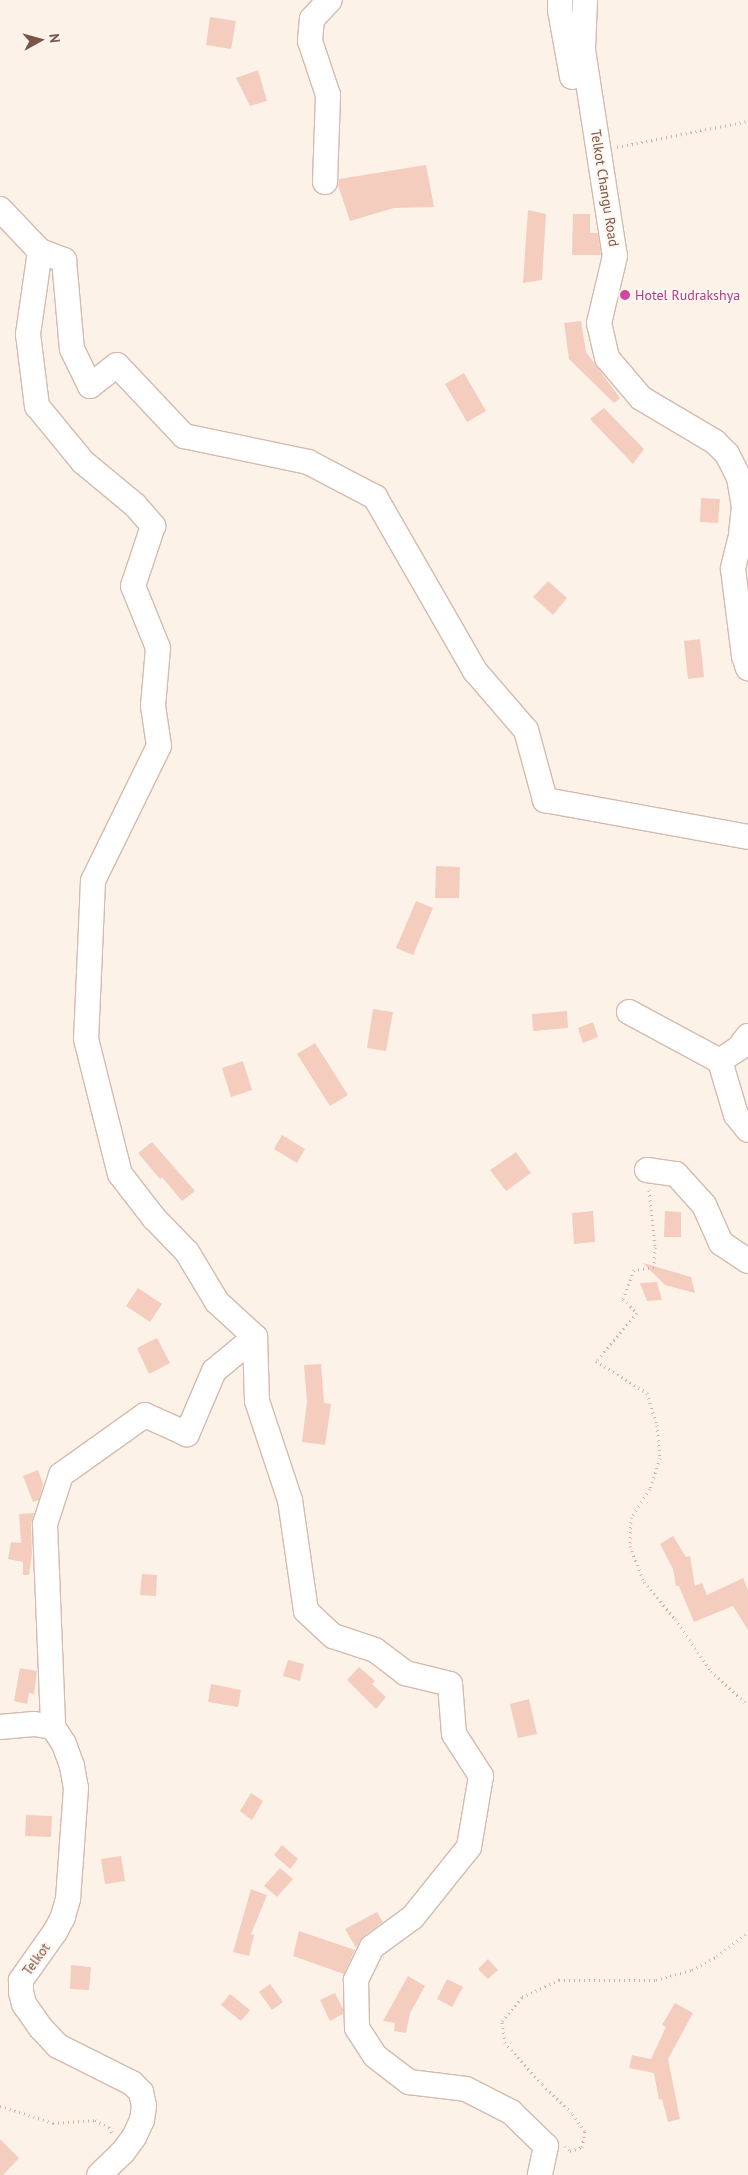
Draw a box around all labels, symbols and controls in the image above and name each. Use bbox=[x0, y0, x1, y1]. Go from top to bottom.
north arrow bbox=[15, 15, 65, 65]
text: N bbox=[45, 33, 64, 44]
street label: Telkot Changu Road bbox=[587, 128, 623, 248]
place label: Hotel Rudrakshya bbox=[635, 287, 740, 303]
marker: Hotel Rudrakshya bbox=[619, 289, 631, 301]
street label: Telkot bbox=[19, 1940, 53, 1978]

